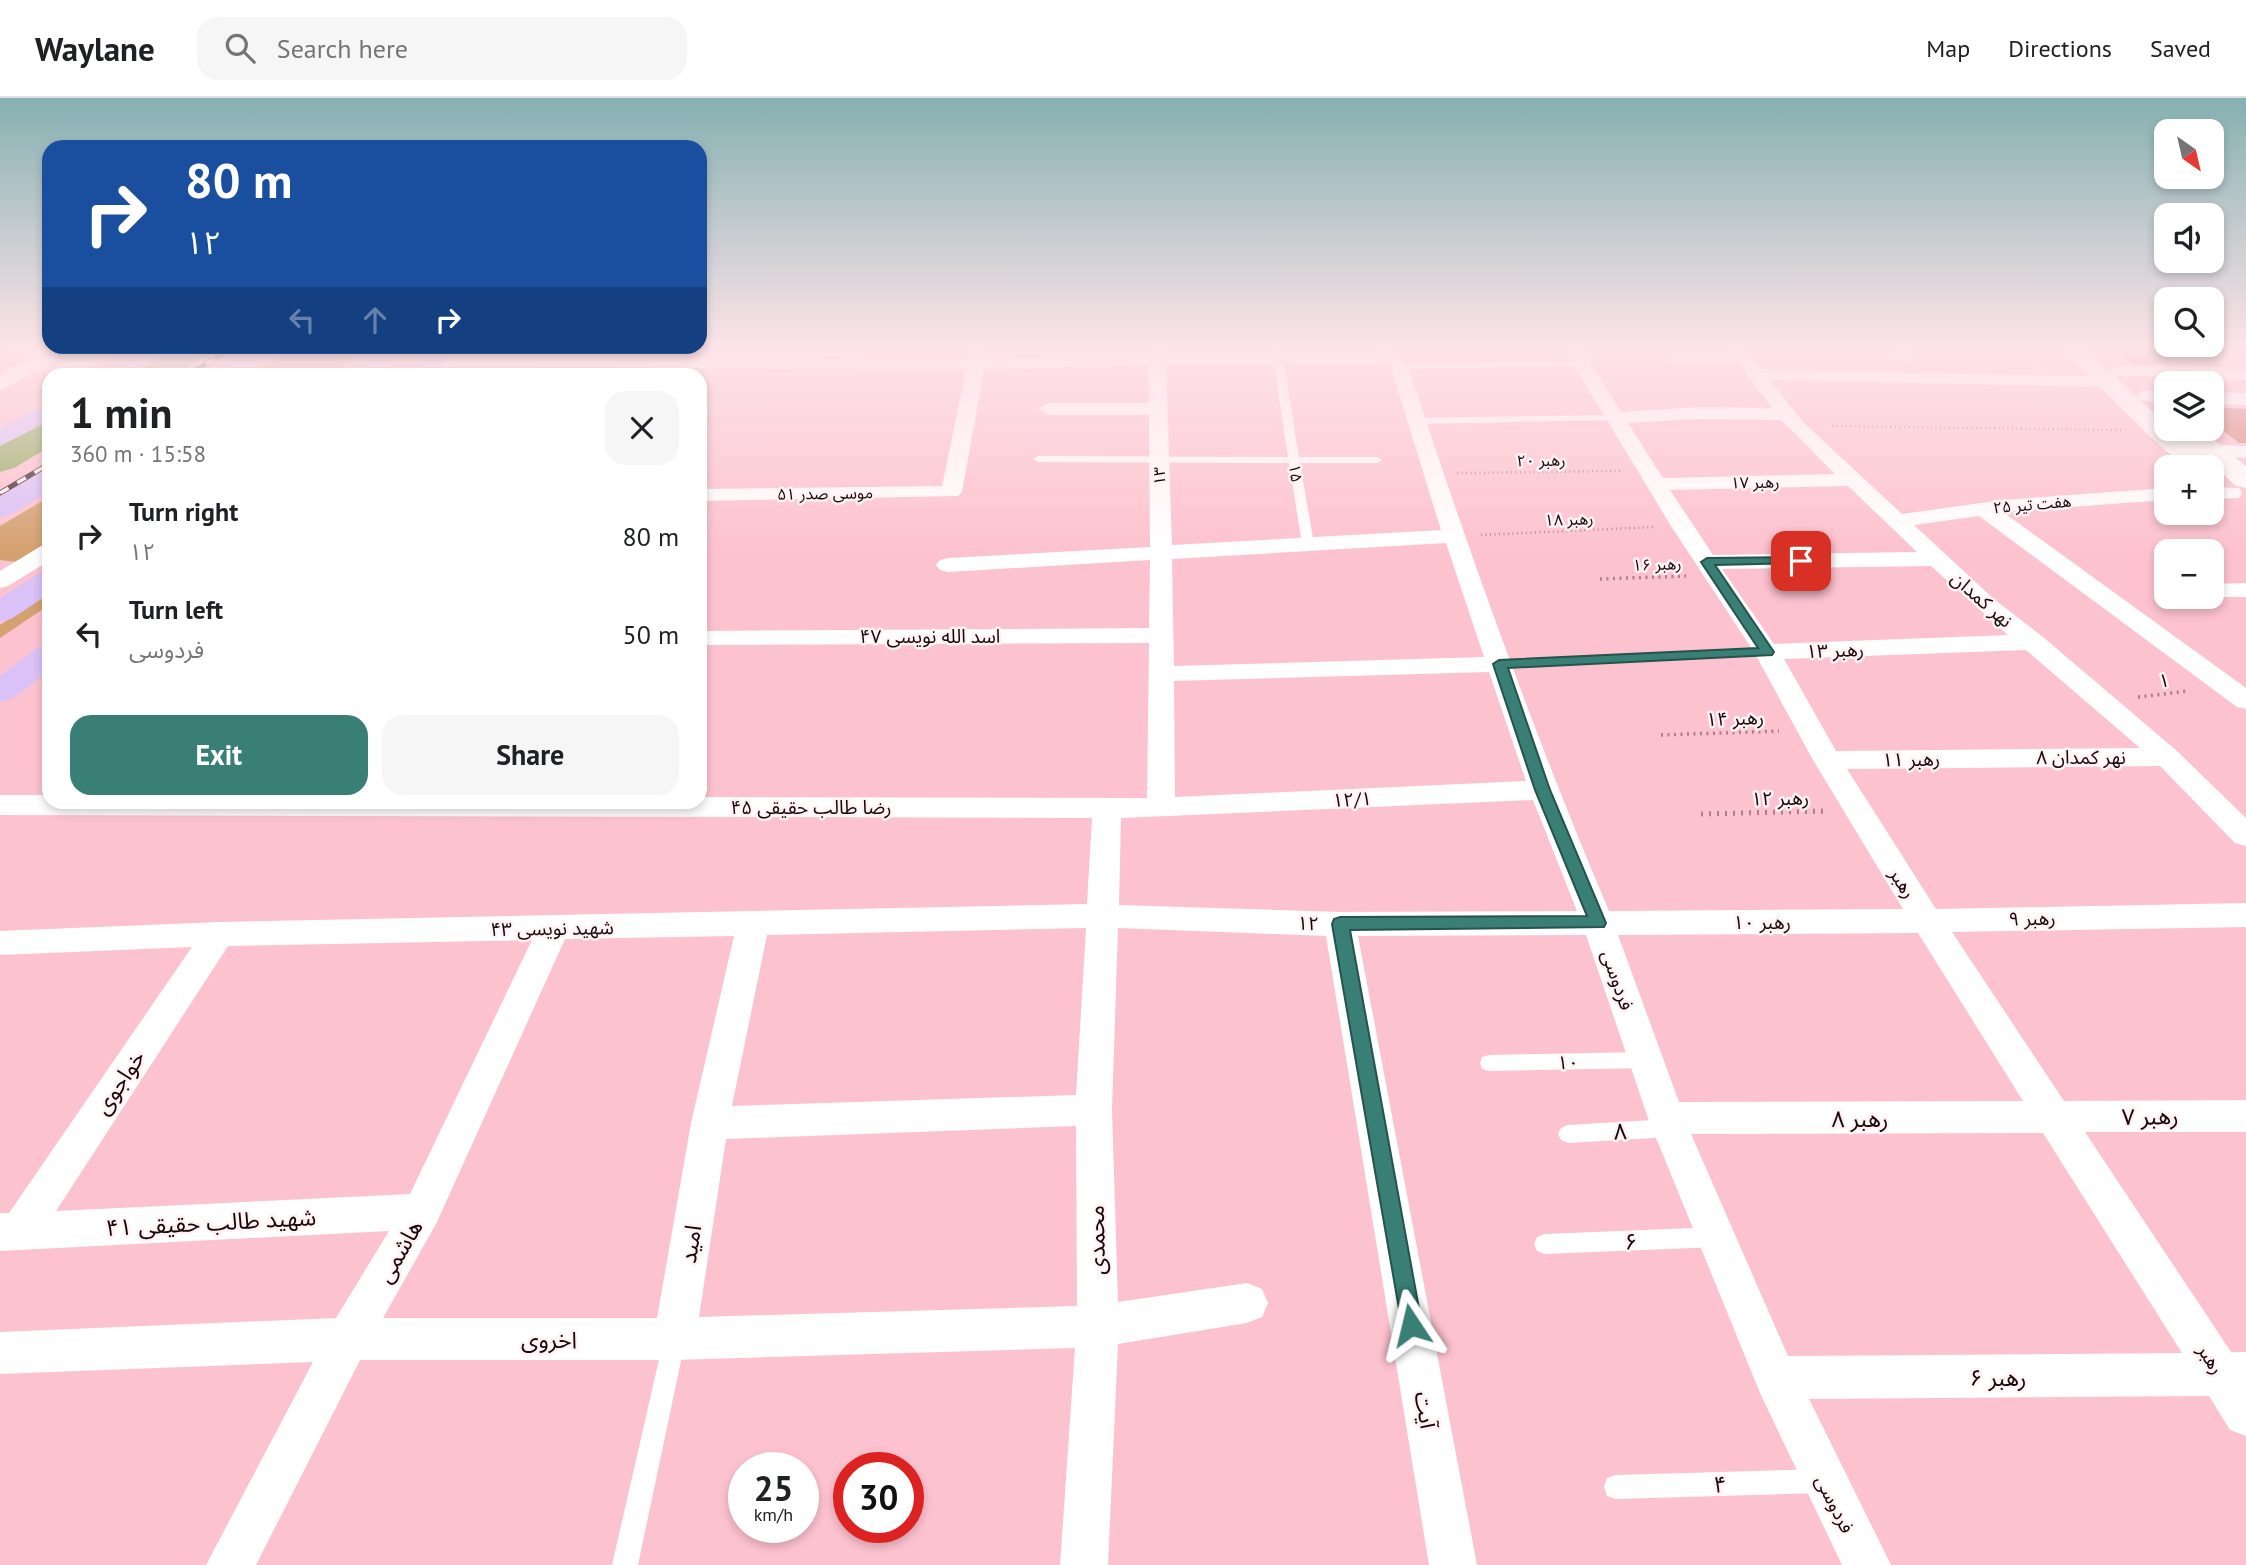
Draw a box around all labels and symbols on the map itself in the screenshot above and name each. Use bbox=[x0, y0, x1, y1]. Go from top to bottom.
north arrow bbox=[2154, 119, 2224, 189]
street label: رهبر ۲۰ bbox=[1516, 450, 1566, 470]
street label: ۱۵ bbox=[1285, 462, 1307, 484]
street label: ۱۳ bbox=[1149, 467, 1169, 485]
street label: رهبر ۱۷ bbox=[1730, 472, 1780, 492]
street label: موسی صدر ۵۱ bbox=[777, 482, 873, 504]
street label: هفت تیر ۲۵ bbox=[1992, 491, 2072, 517]
street label: رهبر ۱۸ bbox=[1544, 508, 1594, 530]
pin bbox=[1771, 531, 1831, 591]
street label: رهبر ۱۶ bbox=[1632, 553, 1682, 575]
street label: نهر کمدان bbox=[1946, 566, 2018, 632]
street label: ۴۷ اسد الله نویسی bbox=[860, 624, 1000, 648]
street label: رهبر ۱۳ bbox=[1806, 637, 1864, 663]
street label: ۱ bbox=[2157, 667, 2171, 693]
street label: رهبر ۱۴ bbox=[1706, 705, 1764, 731]
street label: نهر کمدان ۸ bbox=[2036, 745, 2126, 769]
street label: رهبر ۱۱ bbox=[1882, 746, 1940, 772]
street label: رهبر ۱۲ bbox=[1751, 785, 1809, 811]
street label: ۱۲/۱ bbox=[1332, 786, 1372, 812]
street label: ۴۵ رضا طالب حقیقی bbox=[730, 795, 892, 819]
street label: رهبر bbox=[1884, 863, 1921, 903]
street label: رهبر ۹ bbox=[2008, 906, 2056, 930]
street label: رهبر ۱۰ bbox=[1733, 910, 1791, 934]
street label: ۱۲ bbox=[1297, 911, 1319, 935]
street label: ۴۳ شهید نویسی bbox=[490, 915, 614, 941]
street label: فردوسی bbox=[1597, 947, 1639, 1013]
street label: خواجوی bbox=[87, 1044, 151, 1120]
street label: ۱۰ bbox=[1557, 1050, 1579, 1074]
street label: رهبر ۷ bbox=[2121, 1101, 2179, 1131]
street label: رهبر ۸ bbox=[1831, 1104, 1889, 1133]
street label: ۸ bbox=[1613, 1116, 1627, 1146]
street label: ۴۱ شهید طالب حقیقی bbox=[105, 1202, 317, 1242]
street label: محمدی bbox=[1081, 1205, 1111, 1275]
street label: هاشمی bbox=[369, 1214, 429, 1288]
street label: امید bbox=[673, 1223, 707, 1265]
street label: ۶ bbox=[1624, 1226, 1638, 1256]
position arrow bbox=[1374, 1288, 1448, 1362]
street label: اخروی bbox=[521, 1325, 577, 1354]
street label: رهبر bbox=[2192, 1339, 2230, 1379]
street label: رهبر ۶ bbox=[1969, 1363, 2027, 1392]
street label: آیت bbox=[1408, 1389, 1444, 1432]
speed limit sign: 30 bbox=[833, 1452, 924, 1543]
street label: ۴ bbox=[1713, 1469, 1727, 1499]
street label: فردوسی bbox=[1810, 1471, 1860, 1537]

